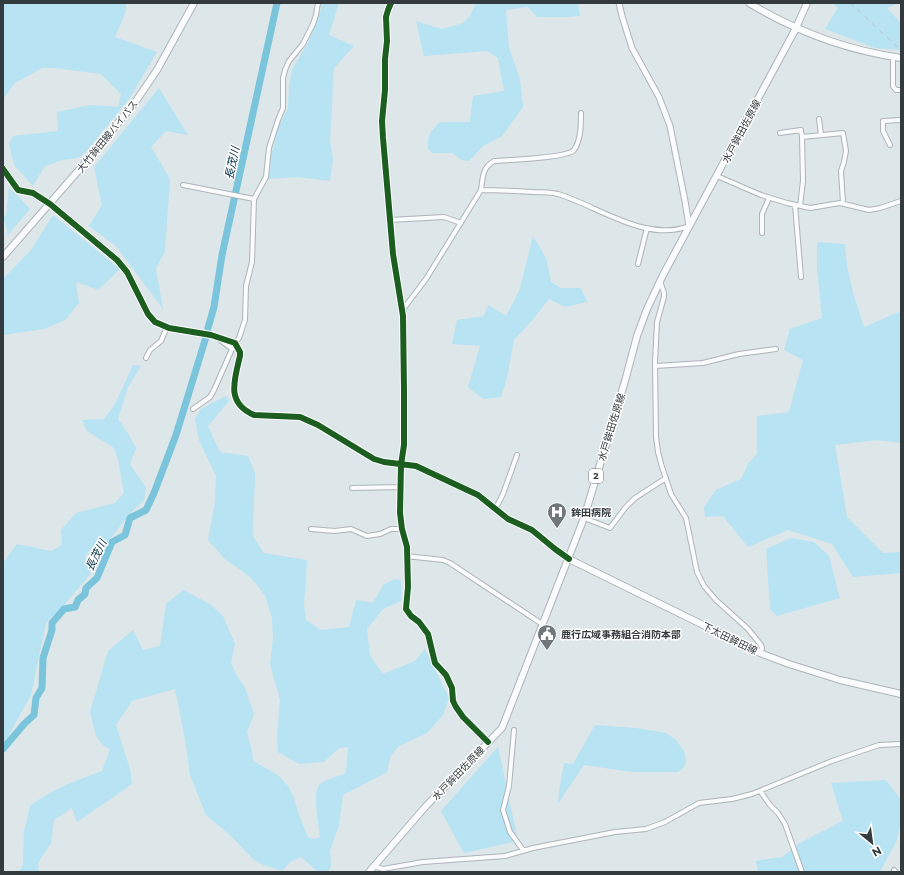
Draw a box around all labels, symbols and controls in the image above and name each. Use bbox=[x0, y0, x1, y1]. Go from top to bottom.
street label: 大竹鉾田線バイパス bbox=[74, 97, 141, 175]
street label: 水戸鉾田佐原線 bbox=[719, 97, 764, 165]
water label: 長茂川 bbox=[222, 144, 242, 181]
street label: 水戸鉾田佐原線 bbox=[595, 392, 628, 463]
road number: 2 bbox=[589, 469, 603, 483]
hospital icon: 鉾田病院 bbox=[546, 501, 568, 529]
place label: 鉾田病院 bbox=[571, 506, 611, 519]
water label: 長茂川 bbox=[82, 536, 110, 573]
street label: 下太田鉾田線 bbox=[700, 619, 760, 657]
public building icon: 鹿行広域事務組合消防本部 bbox=[536, 623, 558, 651]
place label: 鹿行広域事務組合消防本部 bbox=[561, 628, 681, 641]
street label: 水戸鉾田佐原線 bbox=[429, 744, 487, 803]
north arrow bbox=[852, 823, 892, 863]
text: N bbox=[870, 843, 884, 860]

